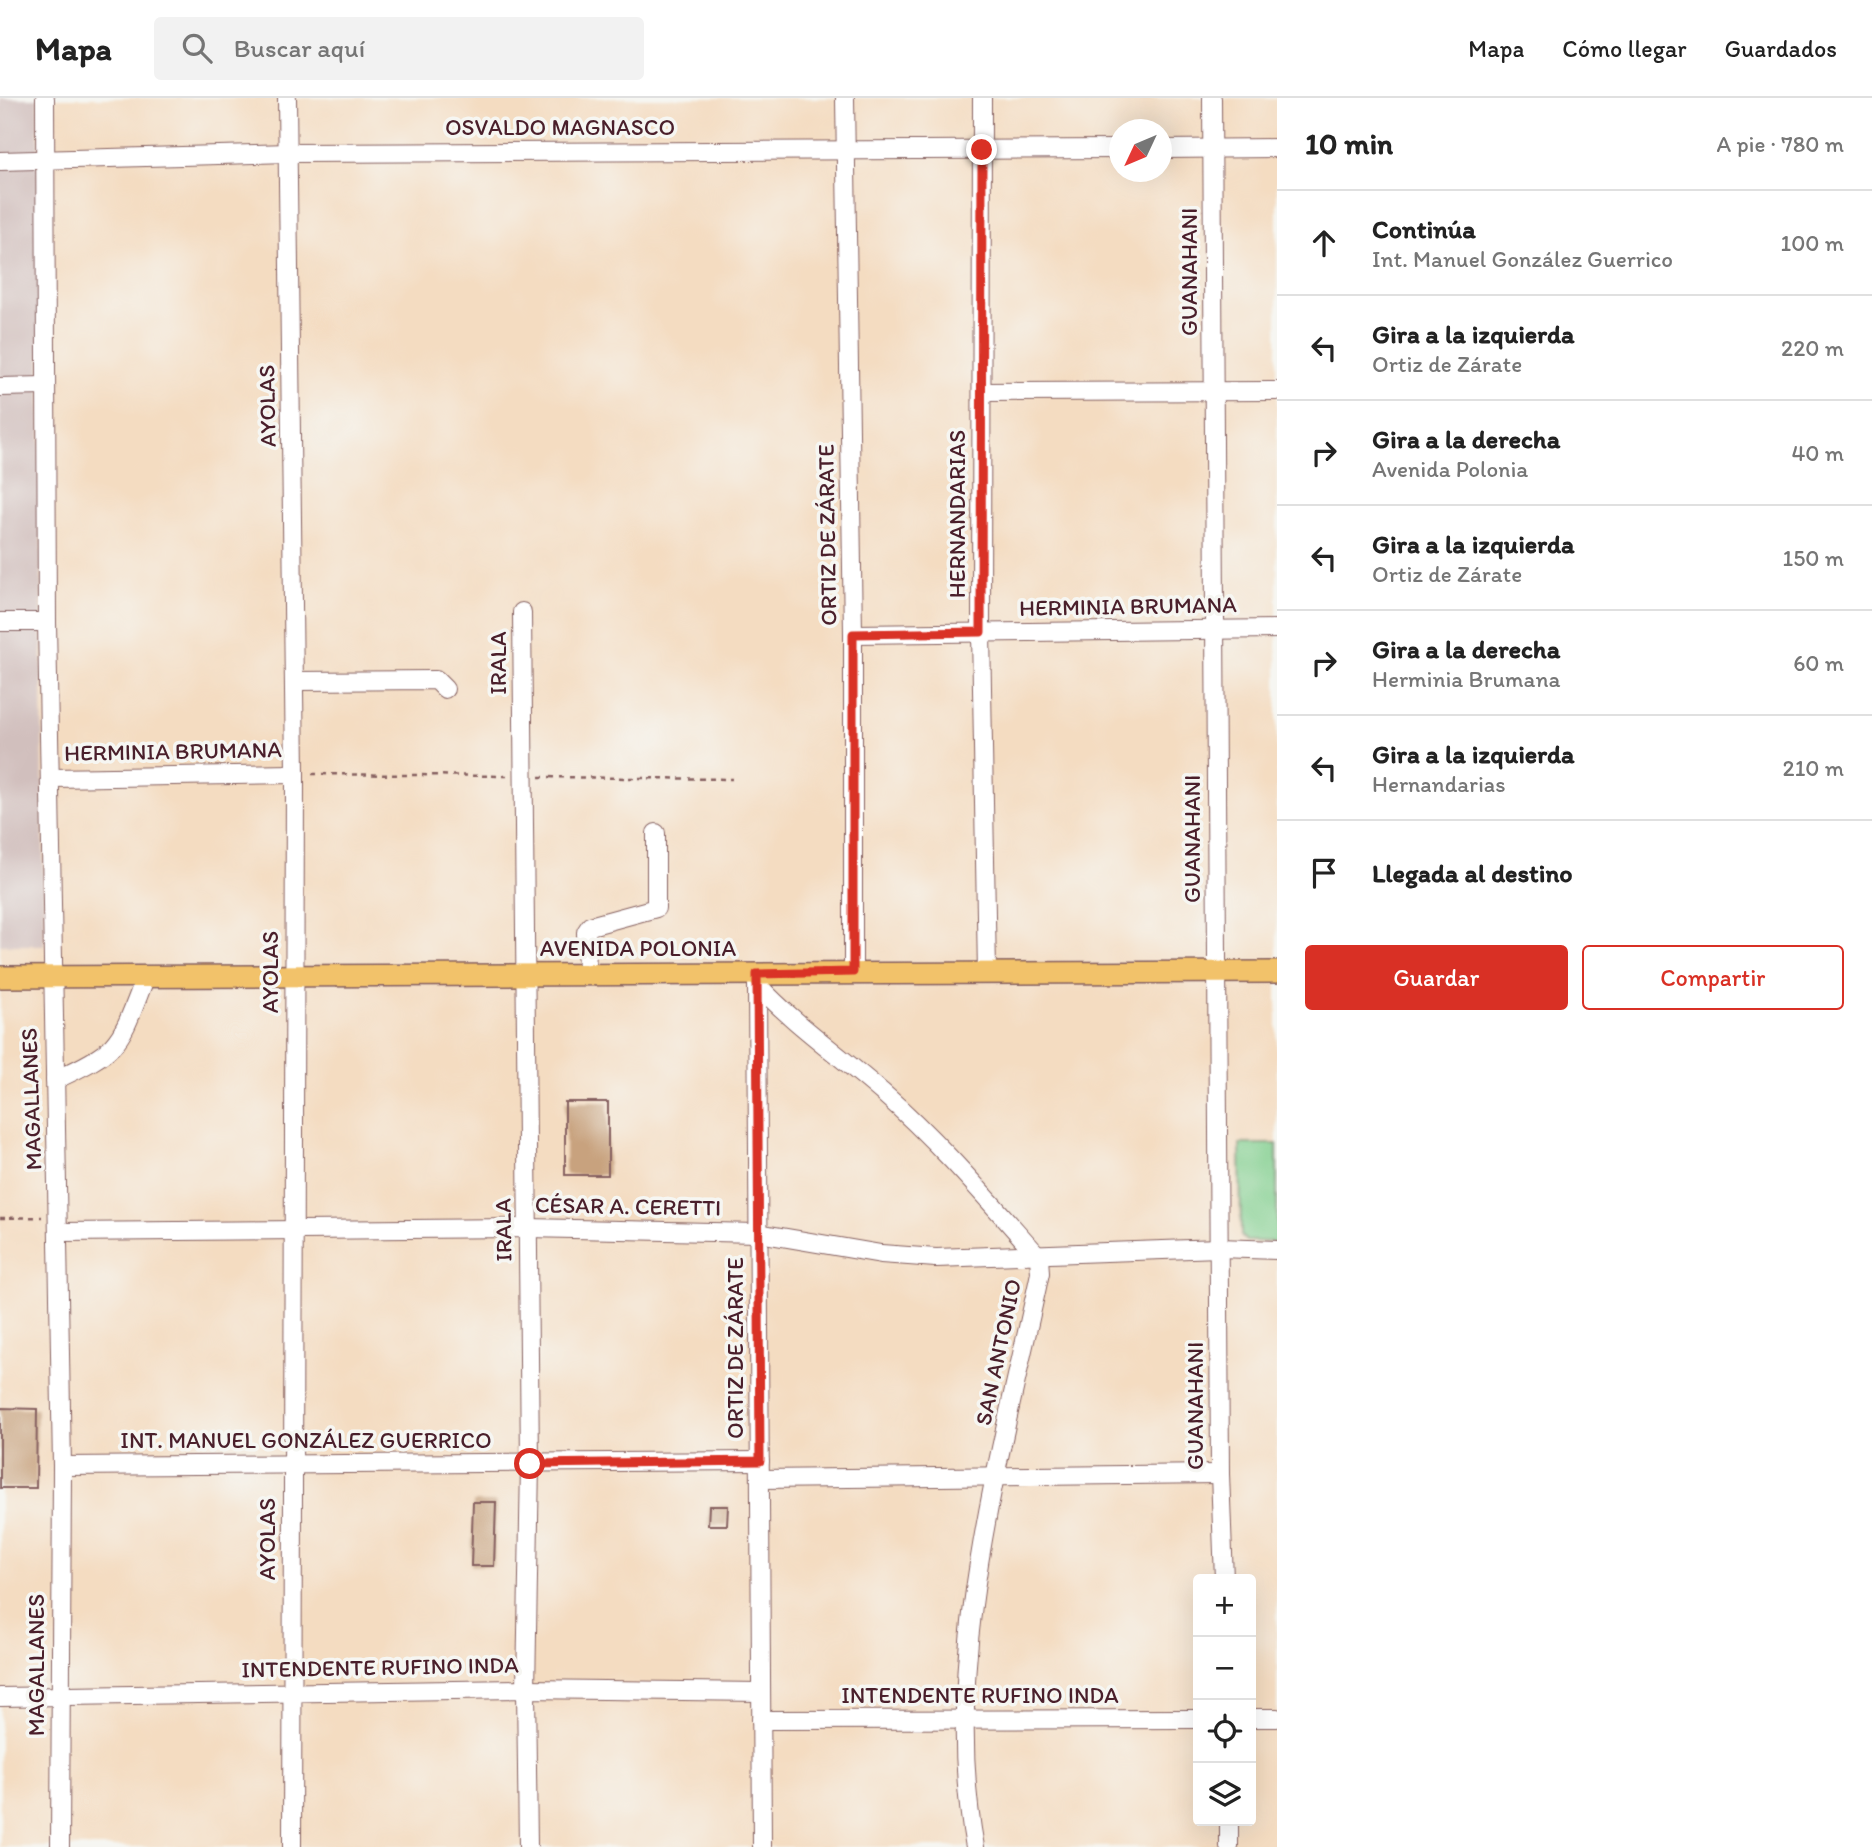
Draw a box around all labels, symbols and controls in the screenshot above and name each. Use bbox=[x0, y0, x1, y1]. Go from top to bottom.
search box bbox=[154, 17, 644, 80]
text: Mapa bbox=[35, 29, 112, 68]
icon: search bbox=[178, 29, 216, 67]
text: Buscar aquí bbox=[234, 32, 365, 64]
text: Mapa bbox=[1468, 34, 1524, 63]
text: Cómo llegar bbox=[1562, 34, 1687, 63]
text: Guardados bbox=[1725, 34, 1837, 63]
street label: OSVALDO MAGNASCO bbox=[445, 113, 675, 141]
north arrow bbox=[1109, 119, 1172, 182]
text: 10 min bbox=[1305, 125, 1393, 162]
text: A pie · 780 m bbox=[1717, 130, 1844, 158]
route end bbox=[966, 134, 997, 165]
street label: GUANAHANI bbox=[1175, 208, 1203, 336]
text: Continúa bbox=[1372, 213, 1476, 245]
icon: ahead bbox=[1305, 224, 1343, 262]
text: 100 m bbox=[1780, 229, 1844, 257]
text: Int. Manuel González Guerrico bbox=[1372, 245, 1673, 273]
text: Gira a la izquierda bbox=[1372, 318, 1575, 350]
icon: left bbox=[1305, 329, 1343, 367]
text: 220 m bbox=[1781, 334, 1844, 362]
text: Ortiz de Zárate bbox=[1372, 350, 1522, 378]
street label: AYOLAS bbox=[252, 364, 282, 448]
text: Gira a la derecha bbox=[1372, 423, 1560, 455]
street label: HERNANDARIAS bbox=[943, 430, 971, 598]
icon: right bbox=[1305, 434, 1343, 472]
text: 40 m bbox=[1791, 439, 1844, 467]
street label: ORTIZ DE ZÁRATE bbox=[811, 444, 843, 626]
text: Avenida Polonia bbox=[1372, 455, 1528, 483]
text: Gira a la izquierda bbox=[1372, 528, 1575, 560]
icon: left bbox=[1305, 539, 1343, 577]
text: 150 m bbox=[1783, 544, 1844, 572]
text: Ortiz de Zárate bbox=[1372, 560, 1522, 588]
street label: HERMINIA BRUMANA bbox=[1019, 590, 1237, 622]
street label: IRALA bbox=[484, 631, 512, 695]
text: Gira a la derecha bbox=[1372, 633, 1560, 665]
icon: right bbox=[1305, 644, 1343, 682]
text: 60 m bbox=[1793, 649, 1844, 677]
text: Herminia Brumana bbox=[1372, 665, 1561, 693]
street label: HERMINIA BRUMANA bbox=[64, 735, 282, 767]
text: Gira a la izquierda bbox=[1372, 738, 1575, 770]
icon: left bbox=[1305, 749, 1343, 787]
text: 210 m bbox=[1783, 754, 1844, 782]
text: Hernandarias bbox=[1372, 770, 1506, 798]
street label: GUANAHANI bbox=[1178, 775, 1206, 903]
icon: arrive bbox=[1305, 854, 1343, 892]
text: Llegada al destino bbox=[1372, 857, 1573, 889]
street label: AYOLAS bbox=[256, 931, 284, 1013]
street label: AVENIDA POLONIA bbox=[540, 934, 736, 962]
button: Guardar bbox=[1305, 945, 1568, 1010]
button: Compartir bbox=[1582, 945, 1844, 1010]
street label: MAGALLANES bbox=[15, 1027, 47, 1171]
street label: CÉSAR A. CERETTI bbox=[535, 1190, 721, 1222]
street label: IRALA bbox=[488, 1198, 518, 1262]
street label: ORTIZ DE ZÁRATE bbox=[721, 1257, 749, 1439]
street label: SAN ANTONIO bbox=[969, 1276, 1027, 1428]
street label: GUANAHANI bbox=[1181, 1342, 1209, 1470]
street label: INT. MANUEL GONZÁLEZ GUERRICO bbox=[120, 1426, 492, 1454]
route start bbox=[514, 1448, 545, 1479]
street label: AYOLAS bbox=[253, 1498, 281, 1580]
map controls bbox=[1193, 1574, 1256, 1826]
button: + bbox=[1193, 1574, 1256, 1637]
street label: MAGALLANES bbox=[22, 1594, 50, 1736]
button: − bbox=[1193, 1637, 1256, 1700]
street label: INTENDENTE RUFINO INDA bbox=[241, 1651, 519, 1683]
street label: INTENDENTE RUFINO INDA bbox=[841, 1681, 1119, 1709]
button: locate bbox=[1193, 1700, 1256, 1763]
button: layers bbox=[1193, 1763, 1256, 1826]

